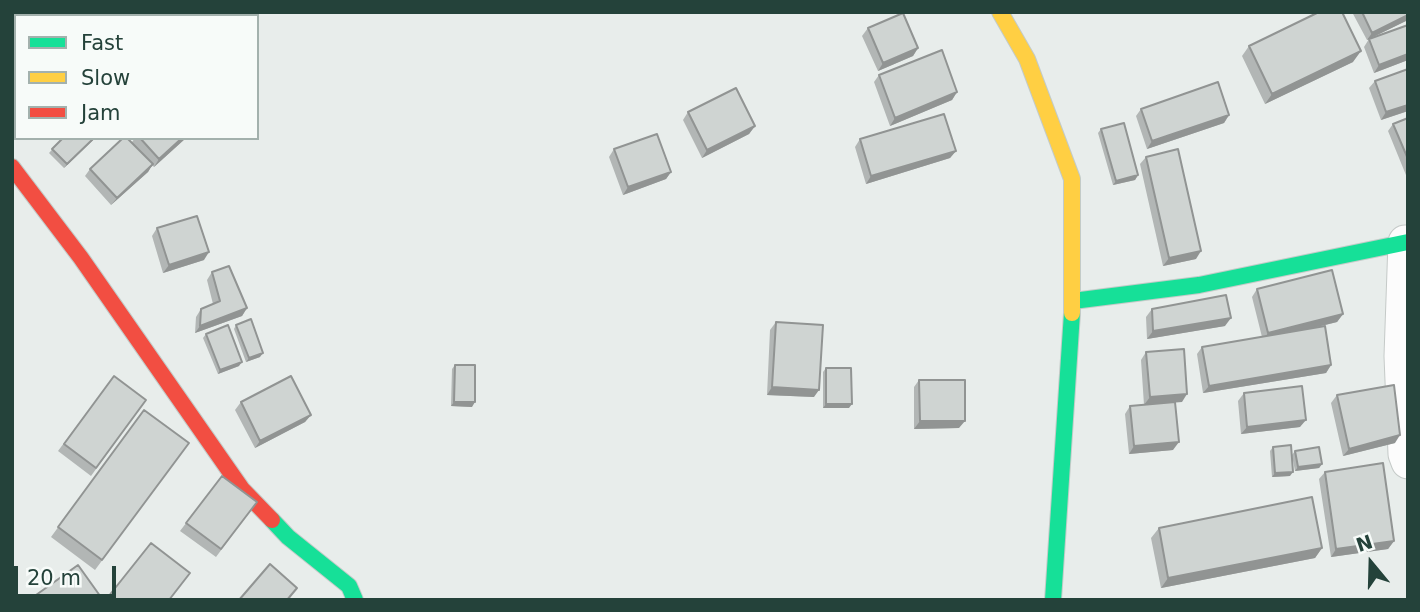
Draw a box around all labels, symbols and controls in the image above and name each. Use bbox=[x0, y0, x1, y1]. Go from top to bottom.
legend bbox=[14, 14, 259, 140]
text: Fast bbox=[81, 31, 123, 55]
text: Slow bbox=[81, 66, 130, 90]
text: Jam bbox=[81, 101, 121, 125]
north arrow bbox=[1336, 528, 1406, 598]
text: N bbox=[1353, 530, 1375, 556]
scale bar bbox=[18, 552, 119, 596]
text: 20 m bbox=[27, 566, 81, 590]

